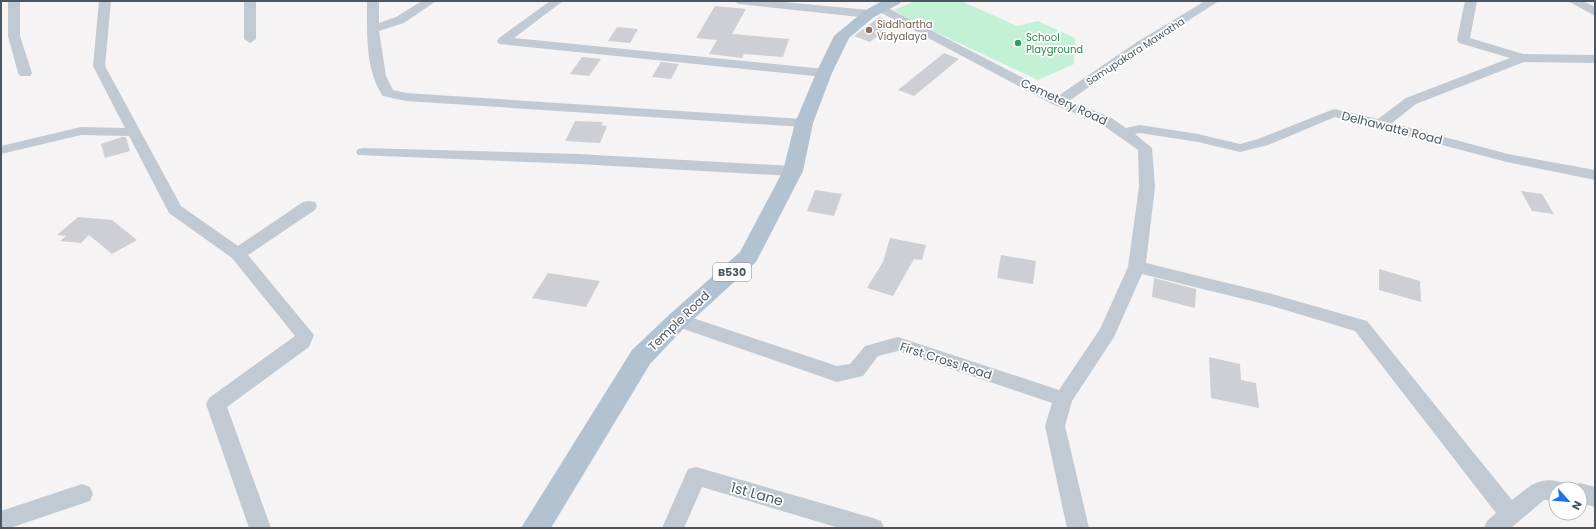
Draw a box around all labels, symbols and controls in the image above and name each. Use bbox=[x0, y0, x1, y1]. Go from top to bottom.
street label: Samupakara Mawatha bbox=[1083, 14, 1188, 89]
place label: Siddhartha Vidyalaya bbox=[877, 17, 933, 44]
marker: Siddhartha Vidyalaya bbox=[864, 25, 874, 35]
place label: School Playground bbox=[1026, 30, 1083, 57]
marker: School Playground bbox=[1013, 38, 1023, 48]
street label: Cemetery Road bbox=[1018, 74, 1110, 129]
street label: Delhawatte Road bbox=[1340, 107, 1444, 148]
road number: B530 bbox=[713, 263, 751, 281]
street label: Temple Road bbox=[644, 287, 713, 354]
street label: First Cross Road bbox=[898, 338, 994, 383]
street label: 1st Lane bbox=[728, 477, 786, 511]
north arrow bbox=[1548, 481, 1588, 521]
text: N bbox=[1568, 498, 1586, 513]

